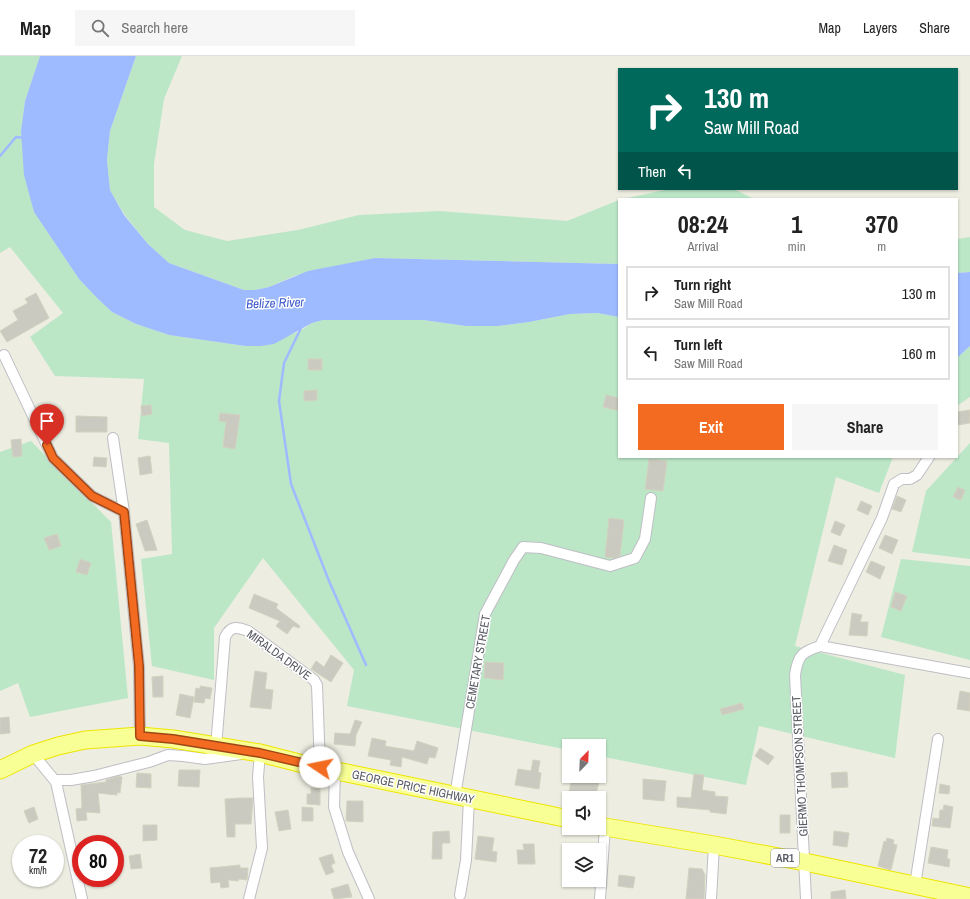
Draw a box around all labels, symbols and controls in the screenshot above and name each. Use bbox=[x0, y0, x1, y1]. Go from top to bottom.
search box bbox=[75, 10, 355, 46]
text: Map bbox=[20, 15, 51, 41]
icon: search bbox=[89, 17, 111, 39]
text: Search here bbox=[121, 17, 188, 38]
text: Map bbox=[819, 19, 841, 37]
text: Layers bbox=[863, 19, 897, 37]
text: Share bbox=[919, 19, 950, 37]
text: 130 m bbox=[704, 79, 769, 117]
icon: right bbox=[638, 84, 690, 136]
text: Saw Mill Road bbox=[704, 115, 799, 140]
icon: left bbox=[674, 160, 696, 182]
text: Then bbox=[638, 161, 666, 182]
text: 08:24 bbox=[678, 208, 728, 240]
text: 1 bbox=[791, 208, 802, 240]
text: 370 bbox=[865, 208, 898, 240]
text: Arrival bbox=[688, 238, 718, 255]
text: min bbox=[788, 238, 806, 255]
text: m bbox=[877, 238, 886, 255]
text: Turn right bbox=[674, 274, 731, 295]
icon: right bbox=[640, 282, 662, 304]
text: 130 m bbox=[902, 283, 936, 304]
water label: Belize River bbox=[246, 293, 305, 313]
text: Saw Mill Road bbox=[674, 295, 743, 312]
text: Turn left bbox=[674, 334, 722, 355]
icon: left bbox=[640, 342, 662, 364]
text: 160 m bbox=[902, 343, 936, 364]
text: Saw Mill Road bbox=[674, 355, 743, 372]
pin bbox=[30, 404, 64, 445]
button: Exit bbox=[638, 404, 784, 450]
button: Share bbox=[792, 404, 938, 450]
icon: arrive bbox=[36, 410, 58, 432]
street label: CEMETARY STREET bbox=[462, 614, 494, 710]
street label: MIRALDA DRIVE bbox=[244, 626, 314, 684]
street label: GÍERMO THOMPSON STREET bbox=[788, 695, 812, 837]
north arrow bbox=[562, 739, 606, 783]
map controls bbox=[562, 739, 606, 887]
position arrow bbox=[299, 746, 341, 788]
street label: GEORGE PRICE HIGHWAY bbox=[350, 766, 476, 808]
button: sound bbox=[562, 791, 606, 835]
speed limit sign: 80 bbox=[72, 835, 124, 887]
text: 72 bbox=[29, 842, 47, 869]
button: layers bbox=[562, 843, 606, 887]
road number: AR1 bbox=[771, 849, 799, 867]
text: km/h bbox=[29, 864, 47, 877]

